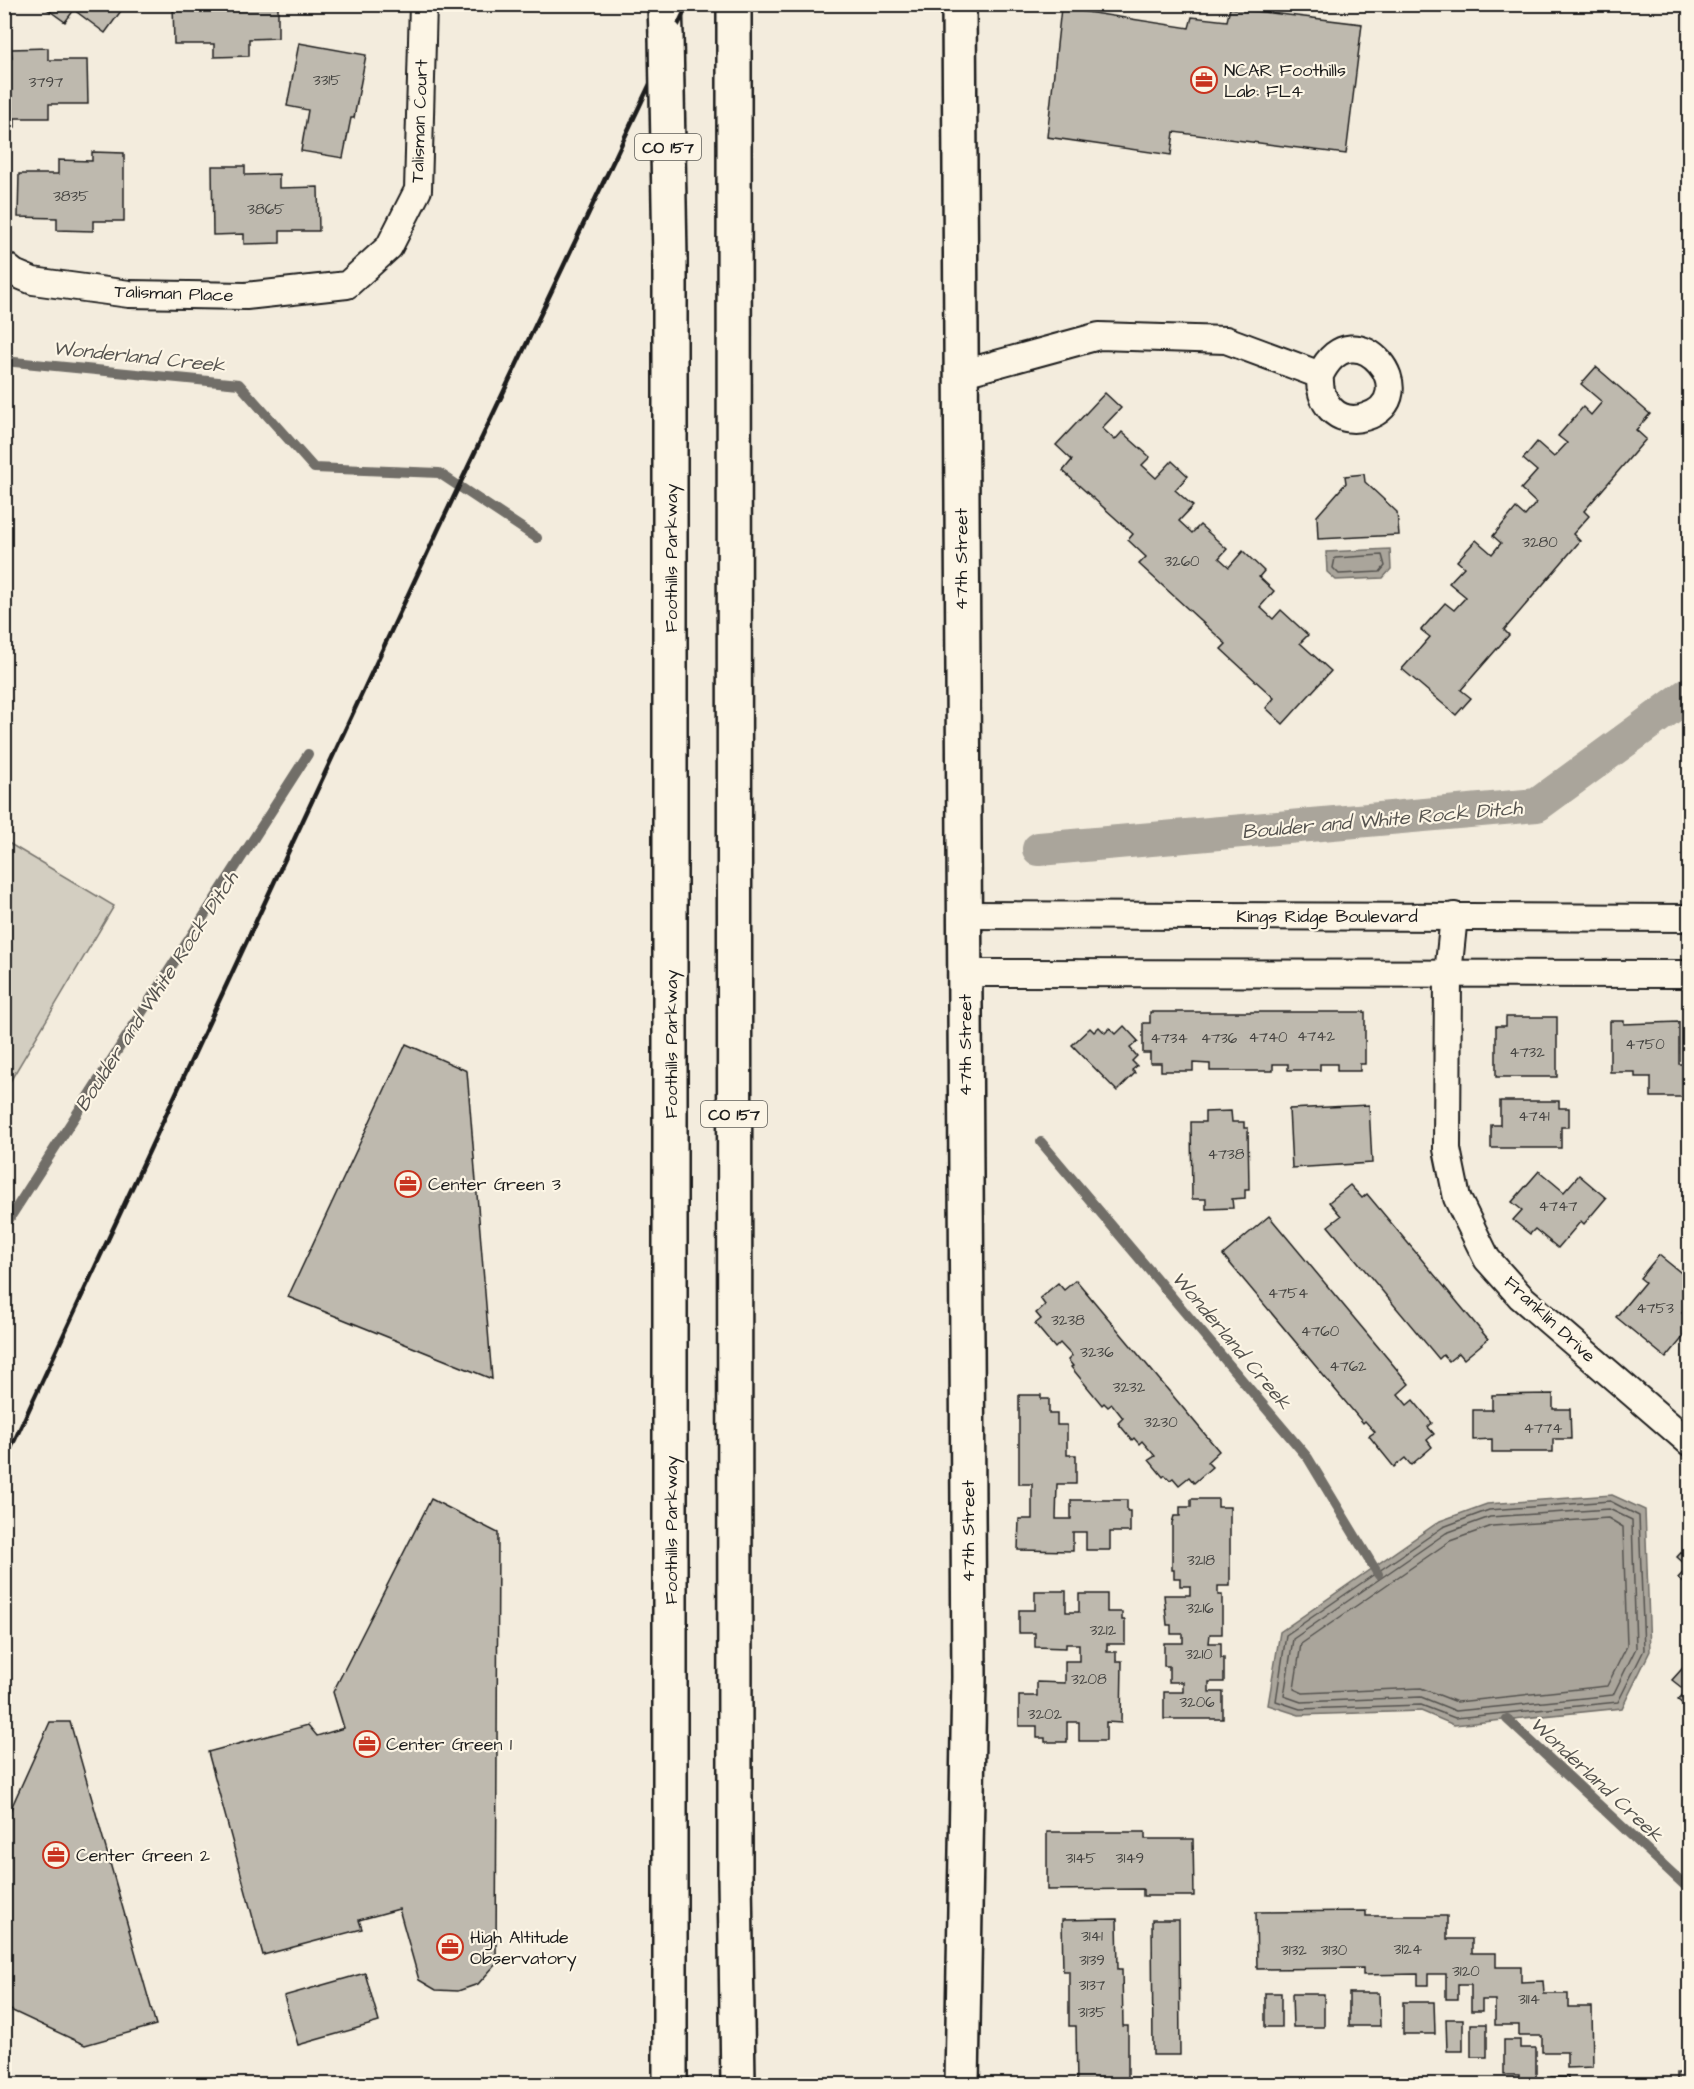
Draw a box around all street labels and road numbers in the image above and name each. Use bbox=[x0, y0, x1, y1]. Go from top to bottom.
street label: Talisman Court bbox=[405, 58, 434, 183]
road number: CO 157 bbox=[635, 134, 701, 160]
street label: Talisman Place bbox=[114, 279, 234, 308]
street label: Foothills Parkway bbox=[659, 484, 685, 632]
street label: 47th Street bbox=[949, 507, 974, 610]
street label: Kings Ridge Boulevard bbox=[1236, 904, 1418, 930]
street label: Foothills Parkway bbox=[659, 970, 685, 1118]
street label: 47th Street bbox=[953, 993, 978, 1096]
road number: CO 157 bbox=[701, 1101, 767, 1127]
street label: Franklin Drive bbox=[1498, 1270, 1601, 1369]
street label: Foothills Parkway bbox=[659, 1456, 685, 1604]
street label: 47th Street bbox=[956, 1479, 981, 1582]

